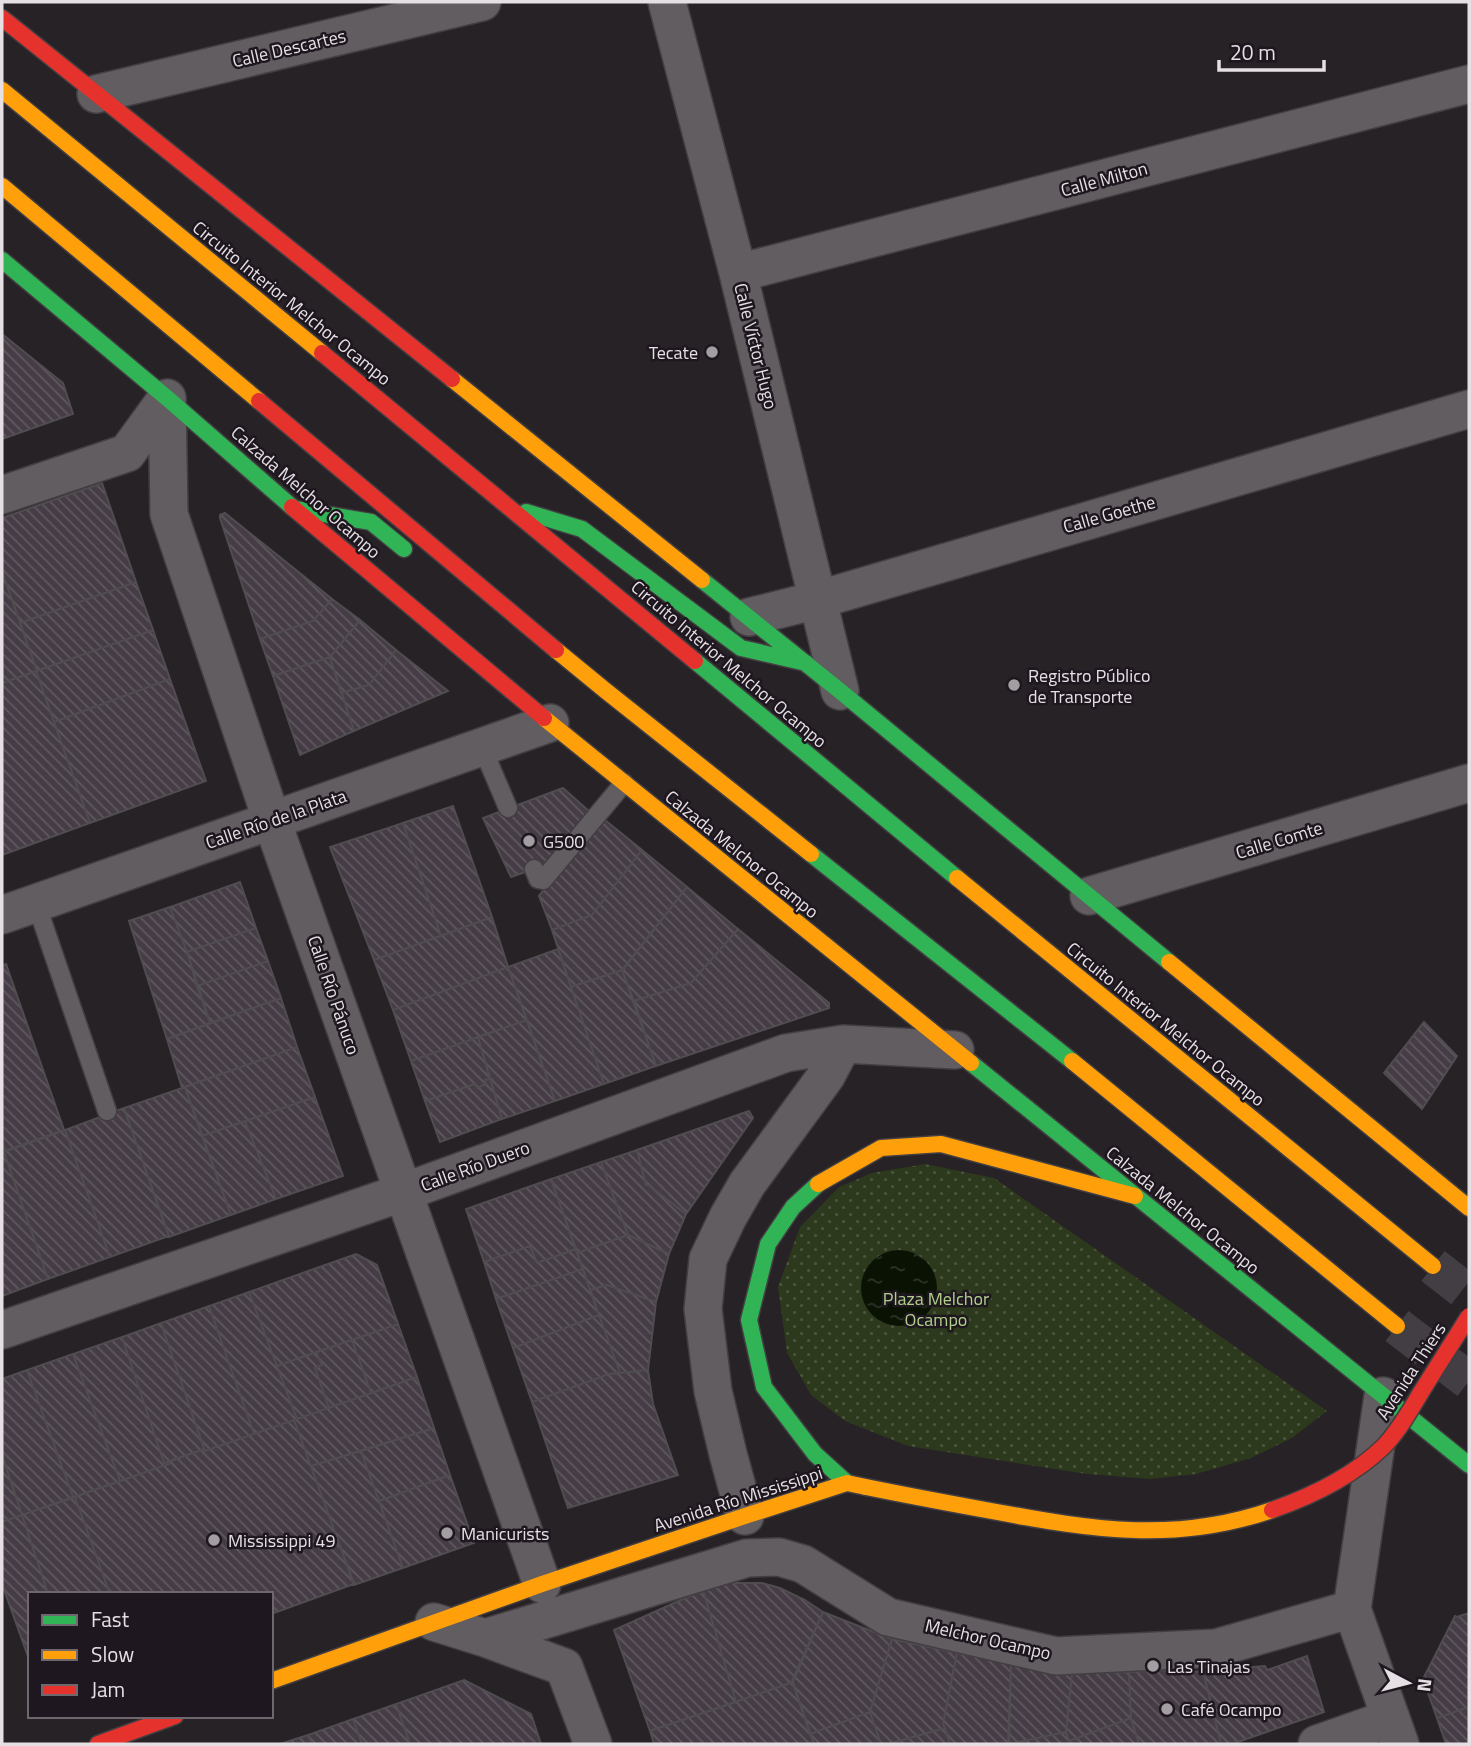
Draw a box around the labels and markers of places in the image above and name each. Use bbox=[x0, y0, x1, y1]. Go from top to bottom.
place label: Tecate bbox=[649, 339, 698, 366]
marker: Tecate bbox=[704, 344, 720, 360]
place label: Registro Público de Transporte bbox=[1028, 662, 1150, 710]
marker: Registro Público de Transporte bbox=[1006, 677, 1022, 693]
place label: G500 bbox=[543, 828, 584, 855]
marker: G500 bbox=[521, 833, 537, 849]
place label: Manicurists bbox=[461, 1520, 549, 1547]
marker: Manicurists bbox=[439, 1525, 455, 1541]
place label: Mississippi 49 bbox=[228, 1527, 335, 1554]
marker: Mississippi 49 bbox=[206, 1532, 222, 1548]
place label: Las Tinajas bbox=[1167, 1653, 1250, 1680]
marker: Las Tinajas bbox=[1145, 1658, 1161, 1674]
place label: Café Ocampo bbox=[1181, 1696, 1281, 1723]
marker: Café Ocampo bbox=[1159, 1701, 1175, 1717]

